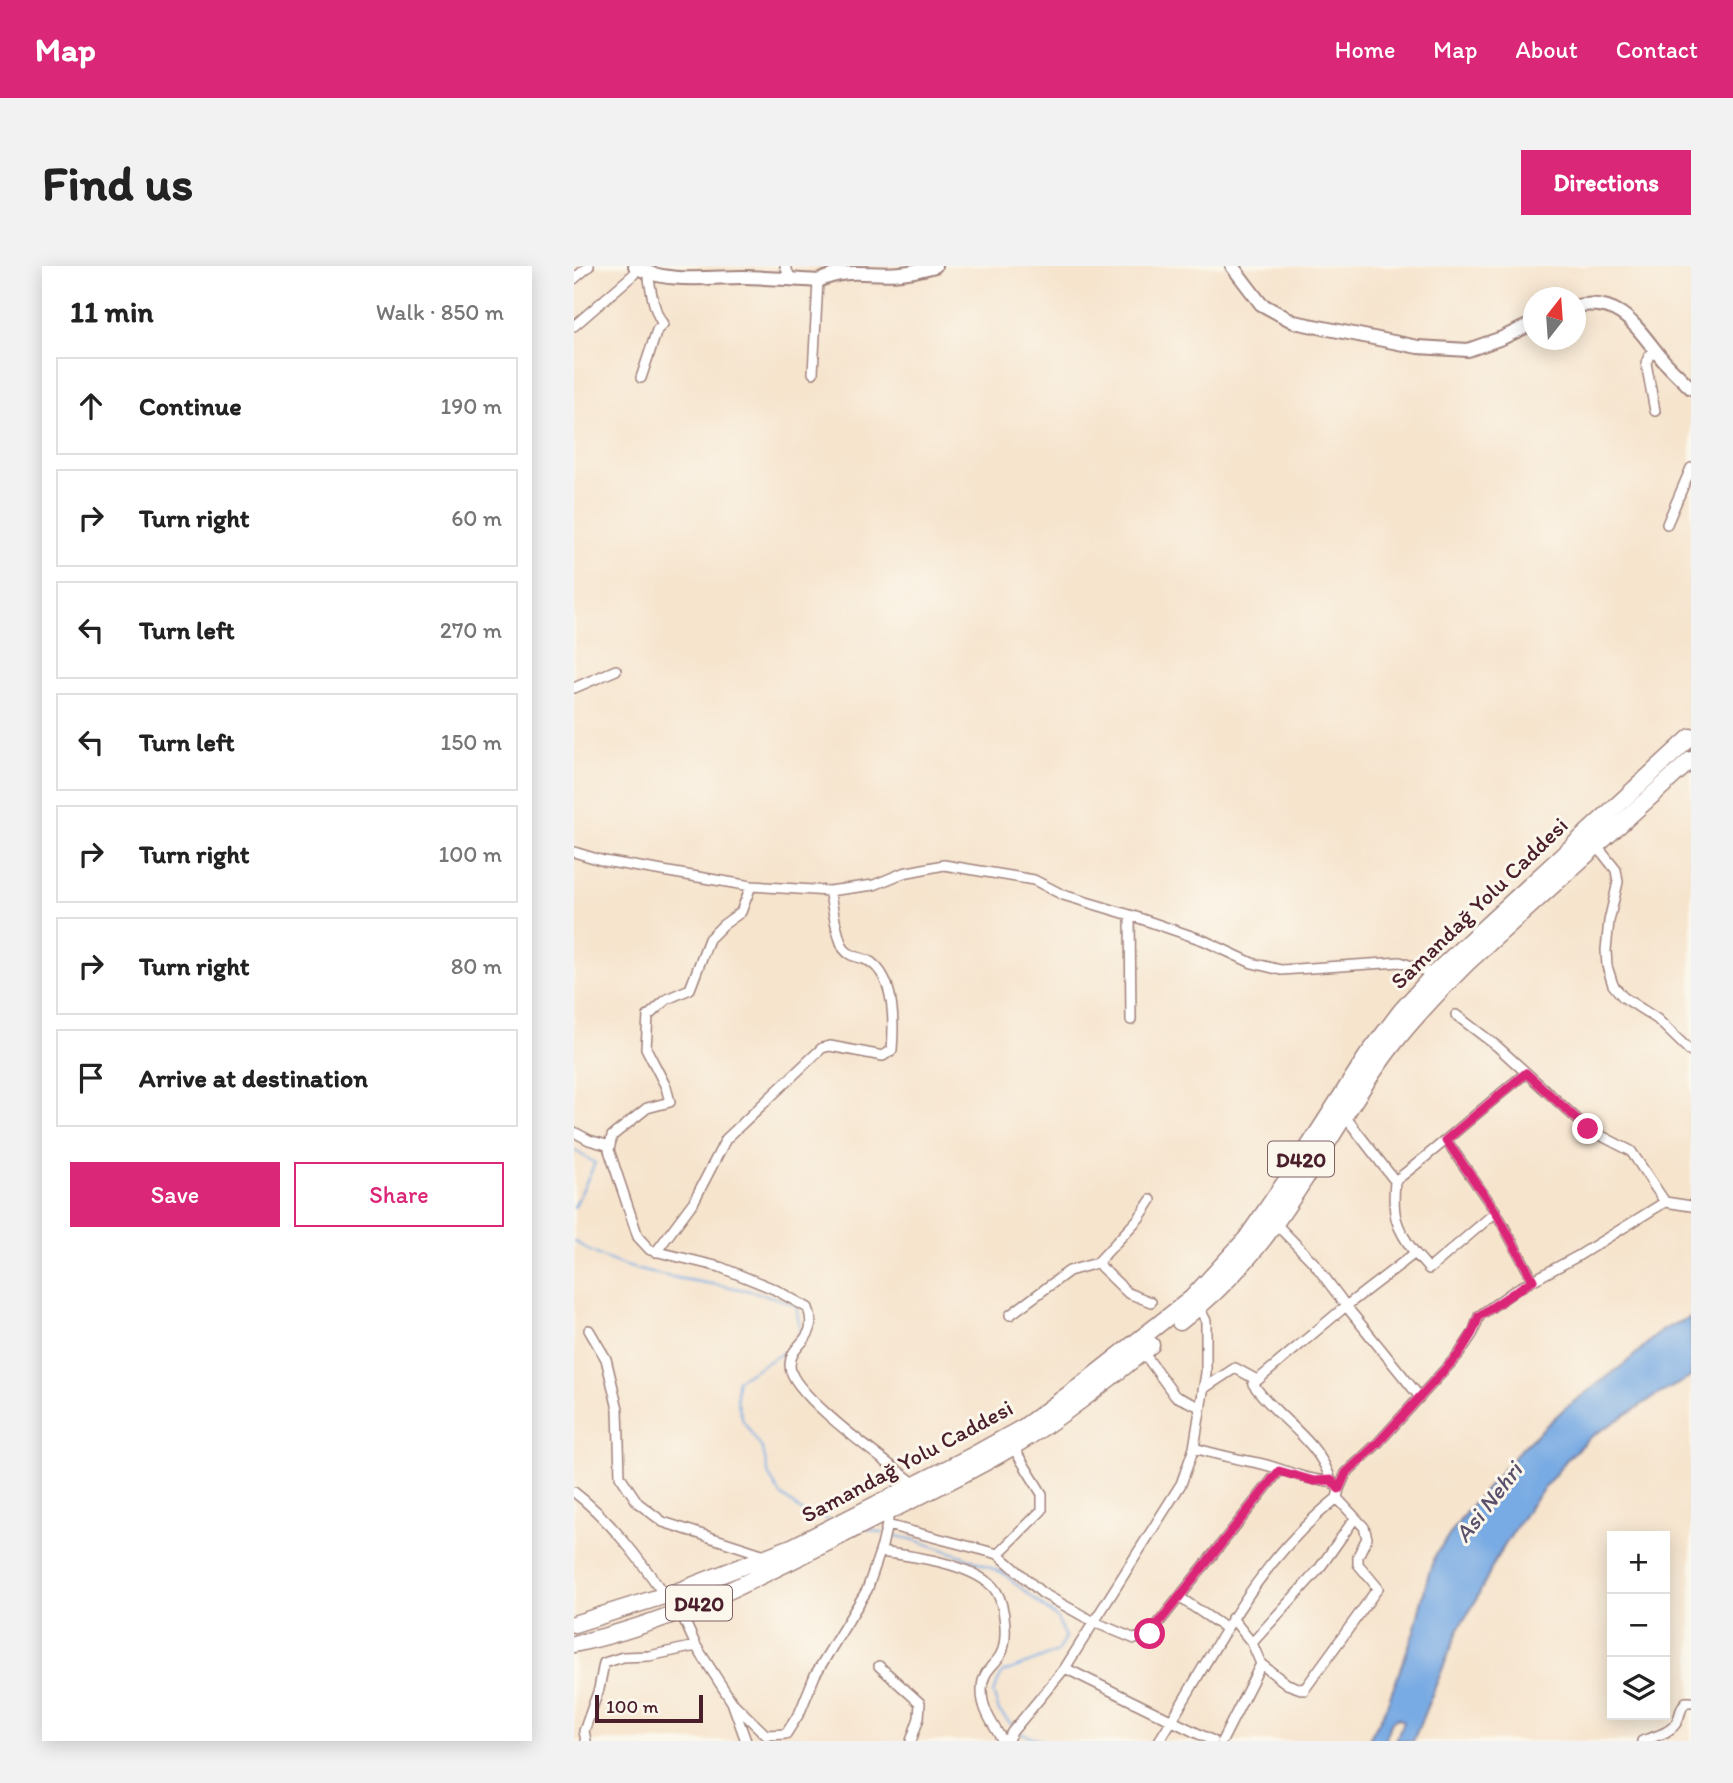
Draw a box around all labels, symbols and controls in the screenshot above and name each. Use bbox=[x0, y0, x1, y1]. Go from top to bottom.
text: Map bbox=[35, 30, 96, 69]
text: Home bbox=[1335, 35, 1395, 64]
text: Map bbox=[1433, 35, 1477, 64]
text: About bbox=[1515, 35, 1578, 64]
text: Contact bbox=[1616, 35, 1698, 64]
button: Directions bbox=[1521, 150, 1691, 215]
text: Find us bbox=[42, 153, 193, 212]
north arrow bbox=[1523, 287, 1586, 350]
text: 11 min bbox=[70, 293, 154, 330]
text: Walk · 850 m bbox=[376, 298, 504, 326]
icon: ahead bbox=[72, 387, 110, 425]
text: Continue bbox=[139, 390, 242, 422]
text: 190 m bbox=[441, 392, 502, 420]
icon: right bbox=[72, 499, 110, 537]
text: Turn right bbox=[139, 502, 250, 534]
text: 60 m bbox=[451, 504, 502, 532]
icon: left bbox=[72, 611, 110, 649]
text: Turn left bbox=[139, 614, 235, 646]
text: 270 m bbox=[440, 616, 502, 644]
icon: left bbox=[72, 723, 110, 761]
text: Turn left bbox=[139, 726, 235, 758]
text: 150 m bbox=[441, 728, 502, 756]
street label: Samandağ Yolu Caddesi bbox=[1385, 811, 1573, 995]
icon: right bbox=[72, 835, 110, 873]
text: Turn right bbox=[139, 838, 250, 870]
text: 100 m bbox=[438, 840, 502, 868]
icon: right bbox=[72, 947, 110, 985]
text: Turn right bbox=[139, 950, 250, 982]
text: 80 m bbox=[451, 952, 502, 980]
icon: arrive bbox=[72, 1059, 110, 1097]
text: Arrive at destination bbox=[139, 1062, 368, 1094]
route end bbox=[1572, 1113, 1603, 1144]
road number: D420 bbox=[1268, 1142, 1334, 1176]
button: Save bbox=[70, 1162, 280, 1227]
button: Share bbox=[294, 1162, 504, 1227]
street label: Samandağ Yolu Caddesi bbox=[796, 1393, 1018, 1529]
water label: Asi Nehri bbox=[1448, 1454, 1530, 1548]
map controls bbox=[1607, 1531, 1670, 1720]
button: + bbox=[1607, 1531, 1670, 1594]
road number: D420 bbox=[666, 1586, 732, 1620]
button: − bbox=[1607, 1594, 1670, 1657]
route start bbox=[1134, 1618, 1165, 1649]
button: layers bbox=[1607, 1657, 1670, 1720]
scale bar bbox=[595, 1692, 704, 1724]
text: 100 m bbox=[606, 1695, 658, 1718]

